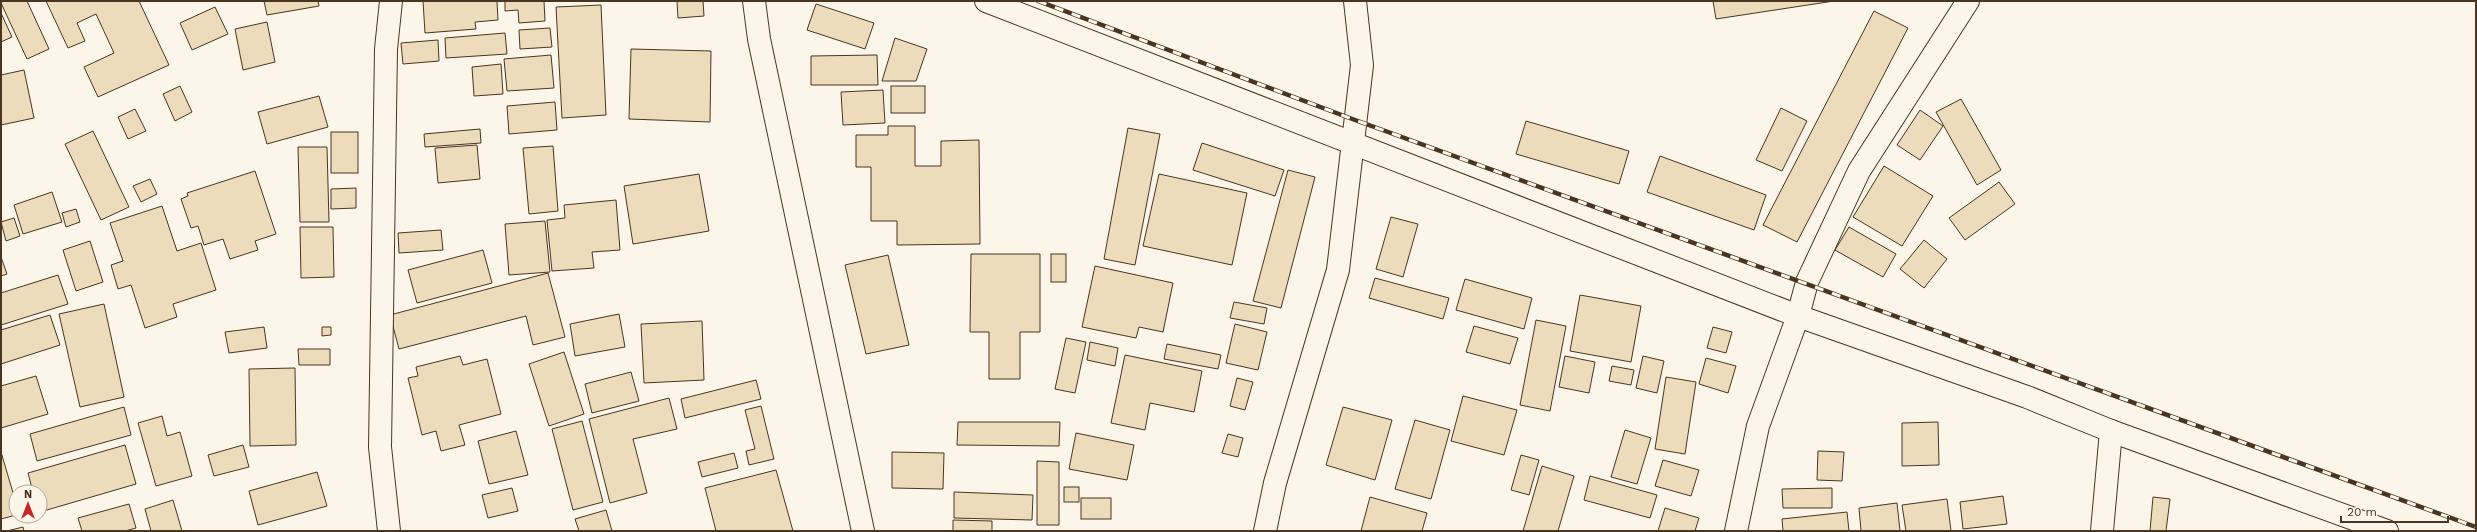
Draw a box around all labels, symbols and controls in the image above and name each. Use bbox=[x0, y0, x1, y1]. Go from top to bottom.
north arrow bbox=[8, 484, 48, 524]
text: N bbox=[24, 488, 32, 501]
scale bar bbox=[2341, 498, 2448, 524]
text: 20 m bbox=[2347, 505, 2377, 519]

